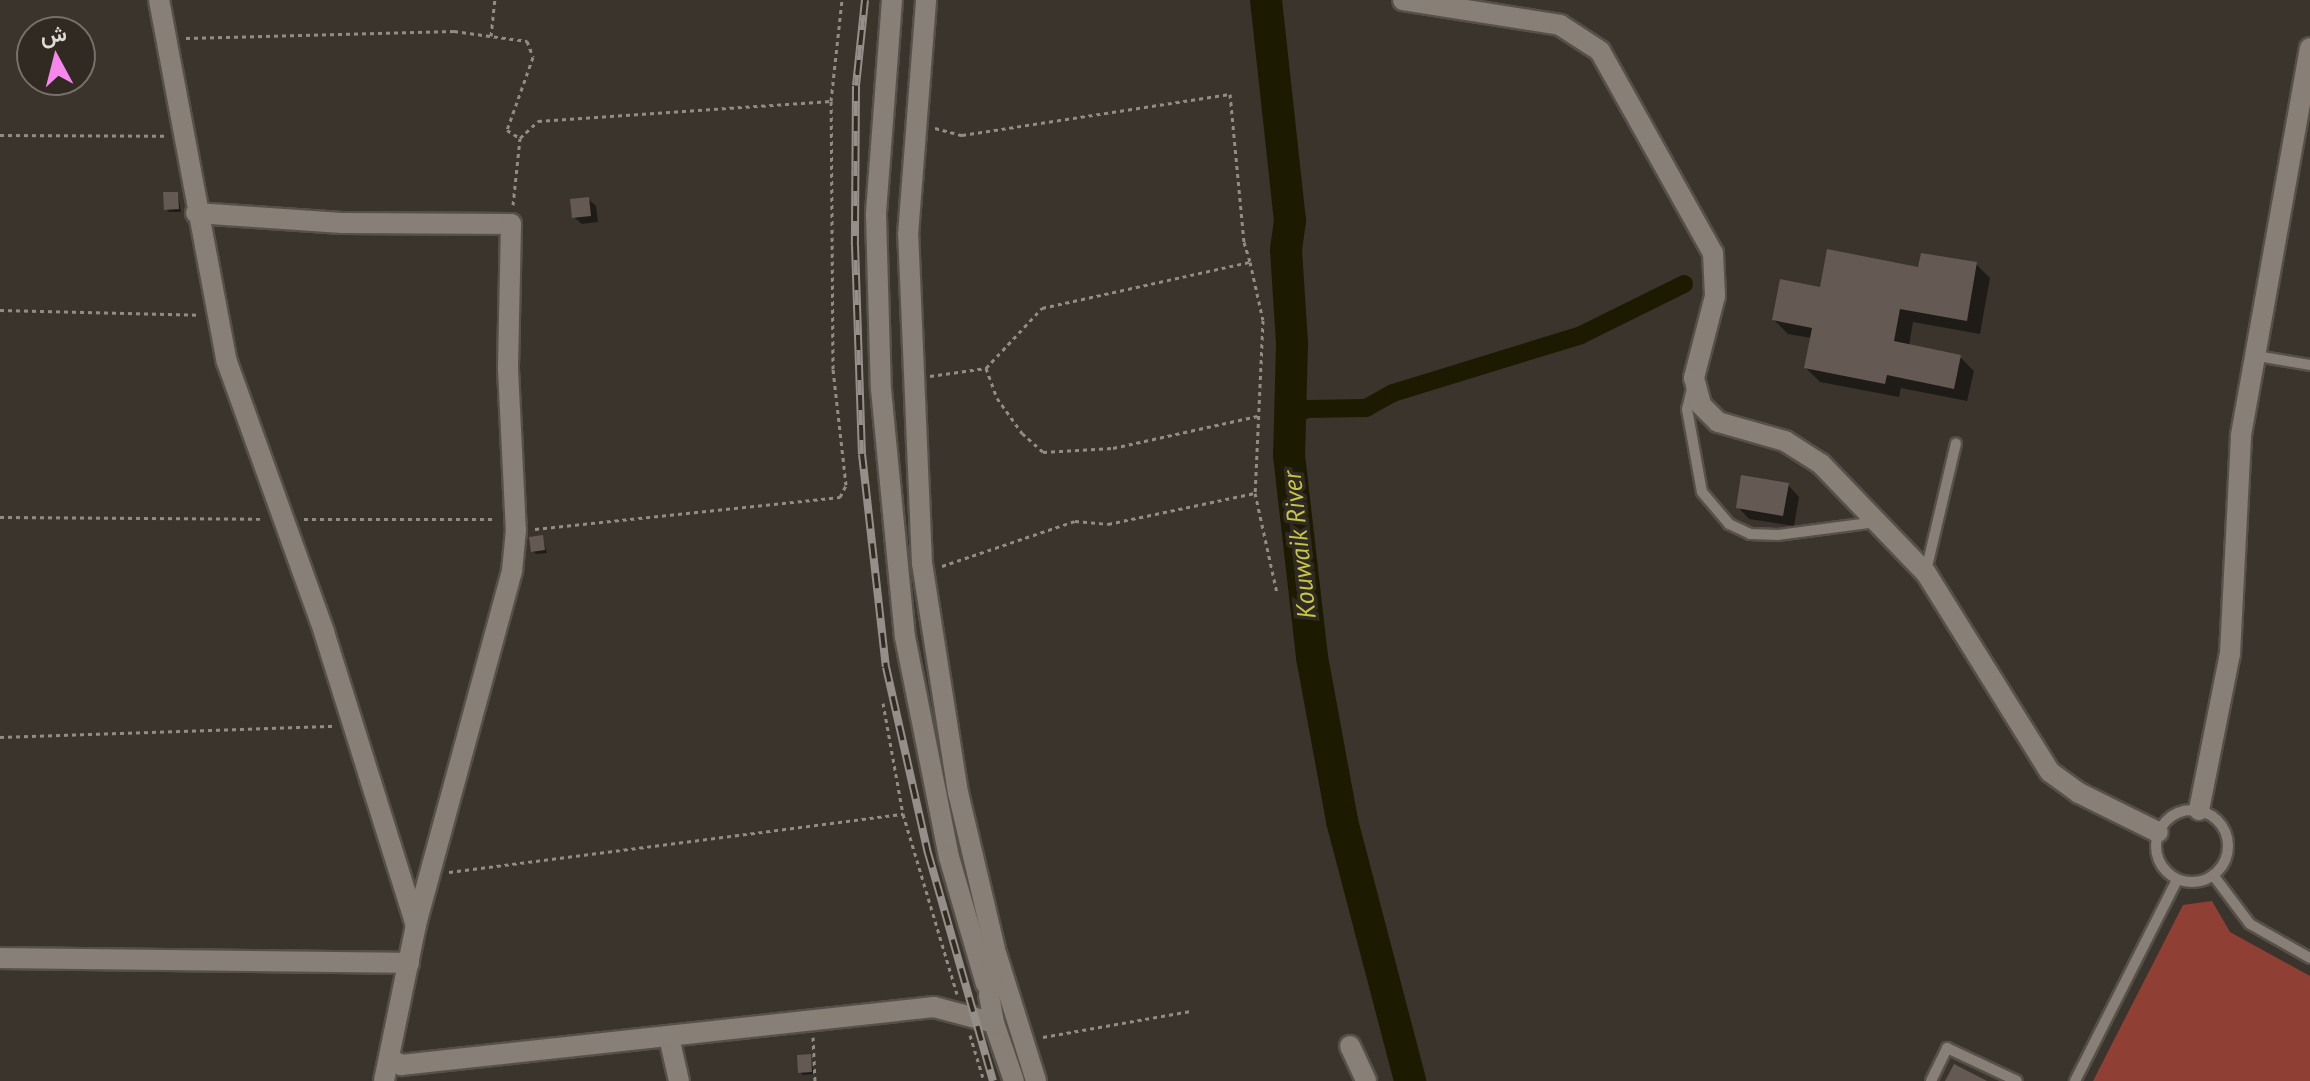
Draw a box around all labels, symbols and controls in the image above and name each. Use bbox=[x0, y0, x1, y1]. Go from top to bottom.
north arrow bbox=[16, 16, 96, 96]
text: ش bbox=[38, 19, 68, 50]
water label: Kouwaik River bbox=[1276, 469, 1322, 621]

